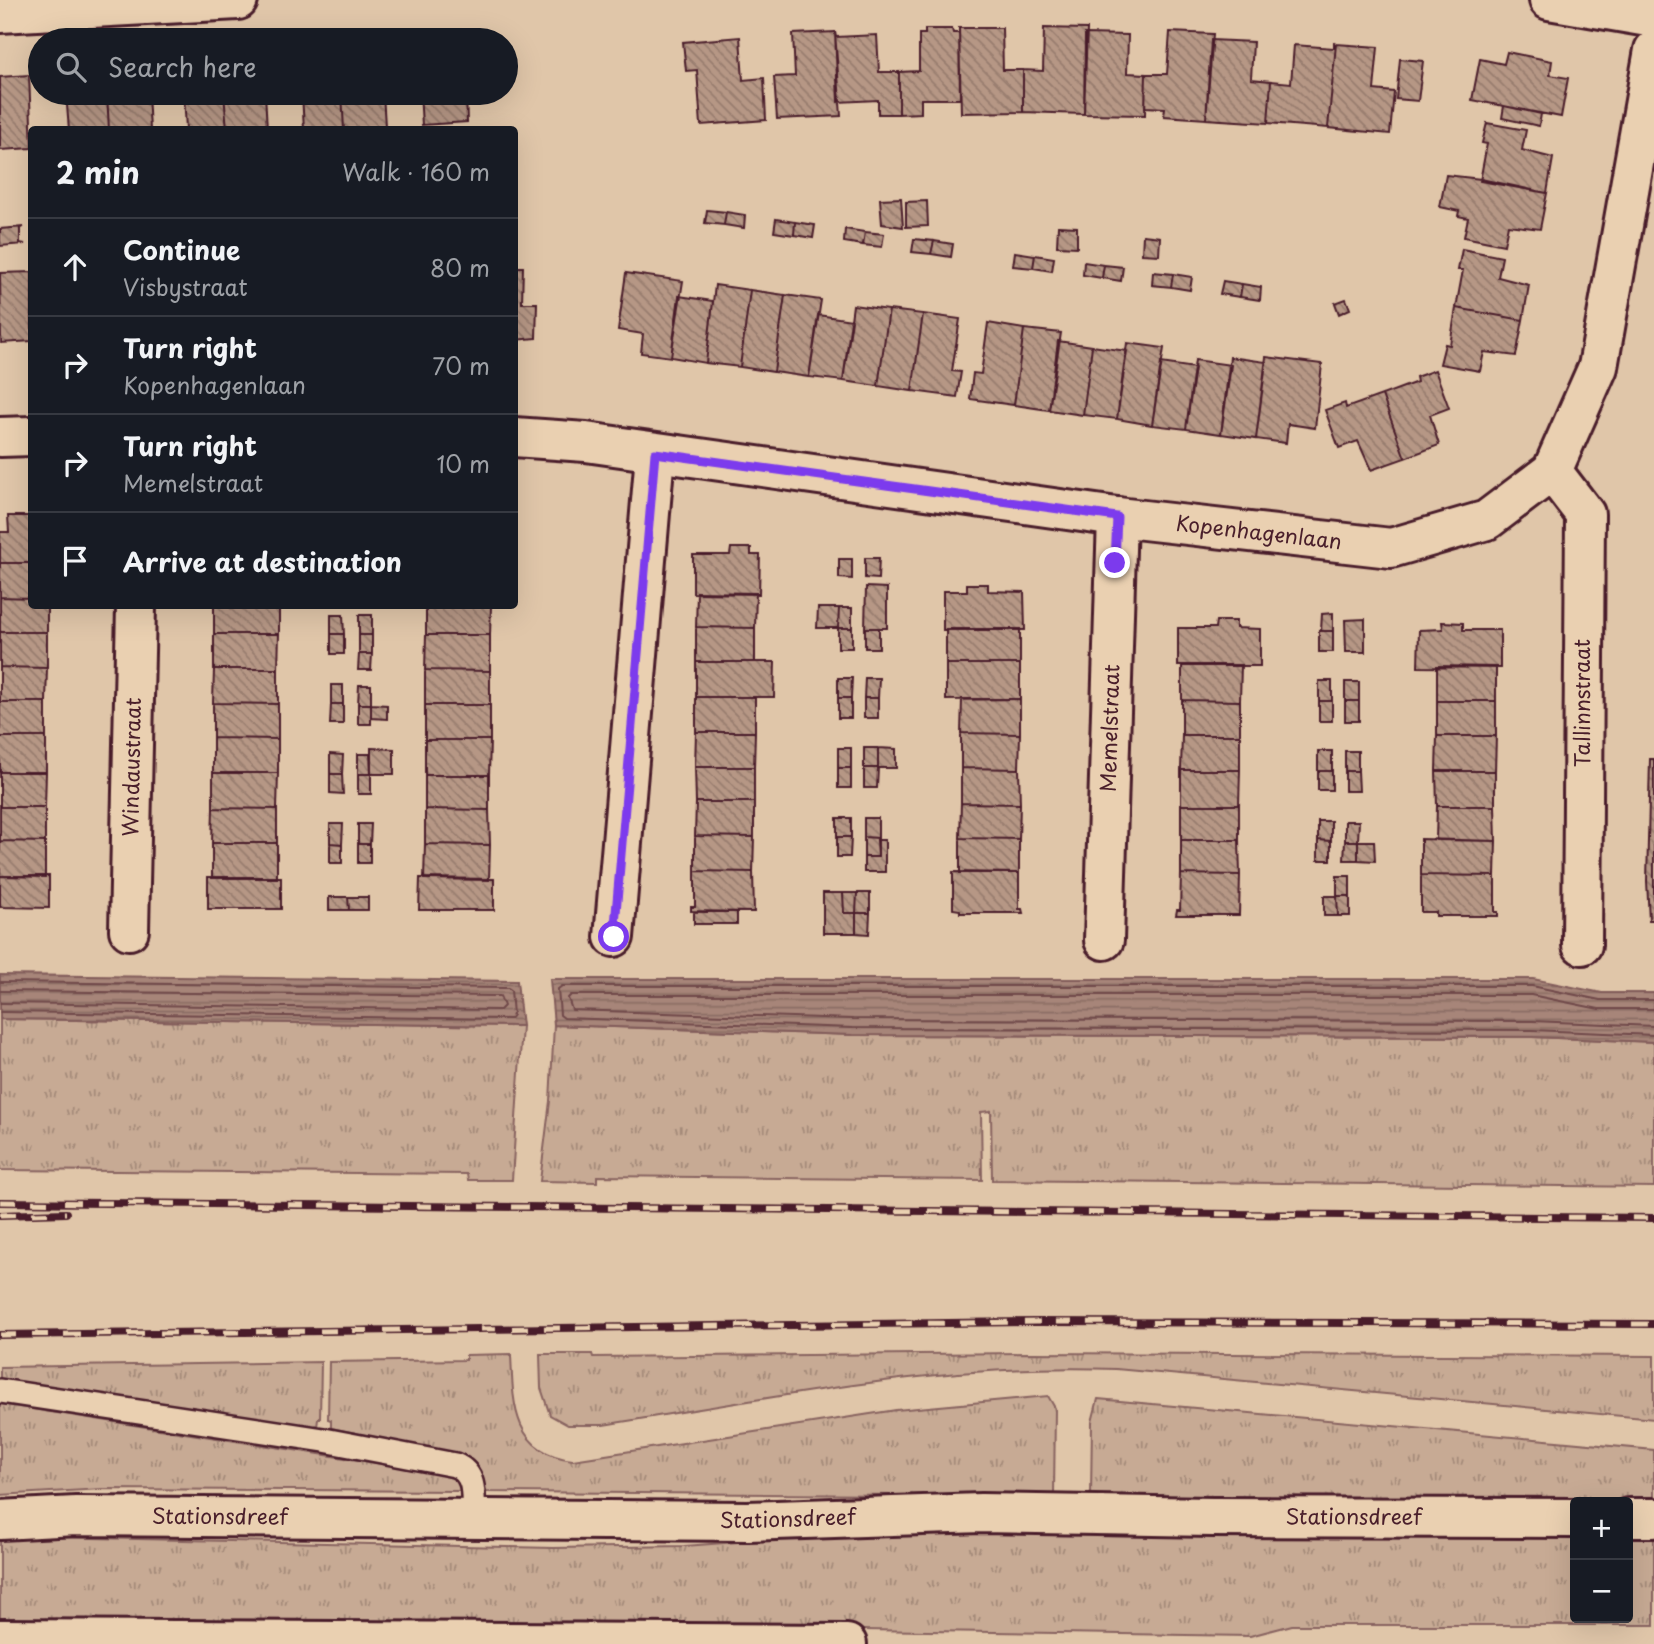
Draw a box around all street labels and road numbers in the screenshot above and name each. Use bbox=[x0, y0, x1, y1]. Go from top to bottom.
street label: Kopenhagenlaan bbox=[1174, 506, 1344, 556]
street label: Tallinnstraat bbox=[1565, 639, 1597, 767]
street label: Memelstraat bbox=[1091, 664, 1126, 792]
street label: Windaustraat bbox=[113, 697, 148, 837]
street label: Stationsdreef bbox=[152, 1499, 290, 1532]
street label: Stationsdreef bbox=[720, 1499, 858, 1535]
street label: Stationsdreef bbox=[1286, 1499, 1423, 1532]

